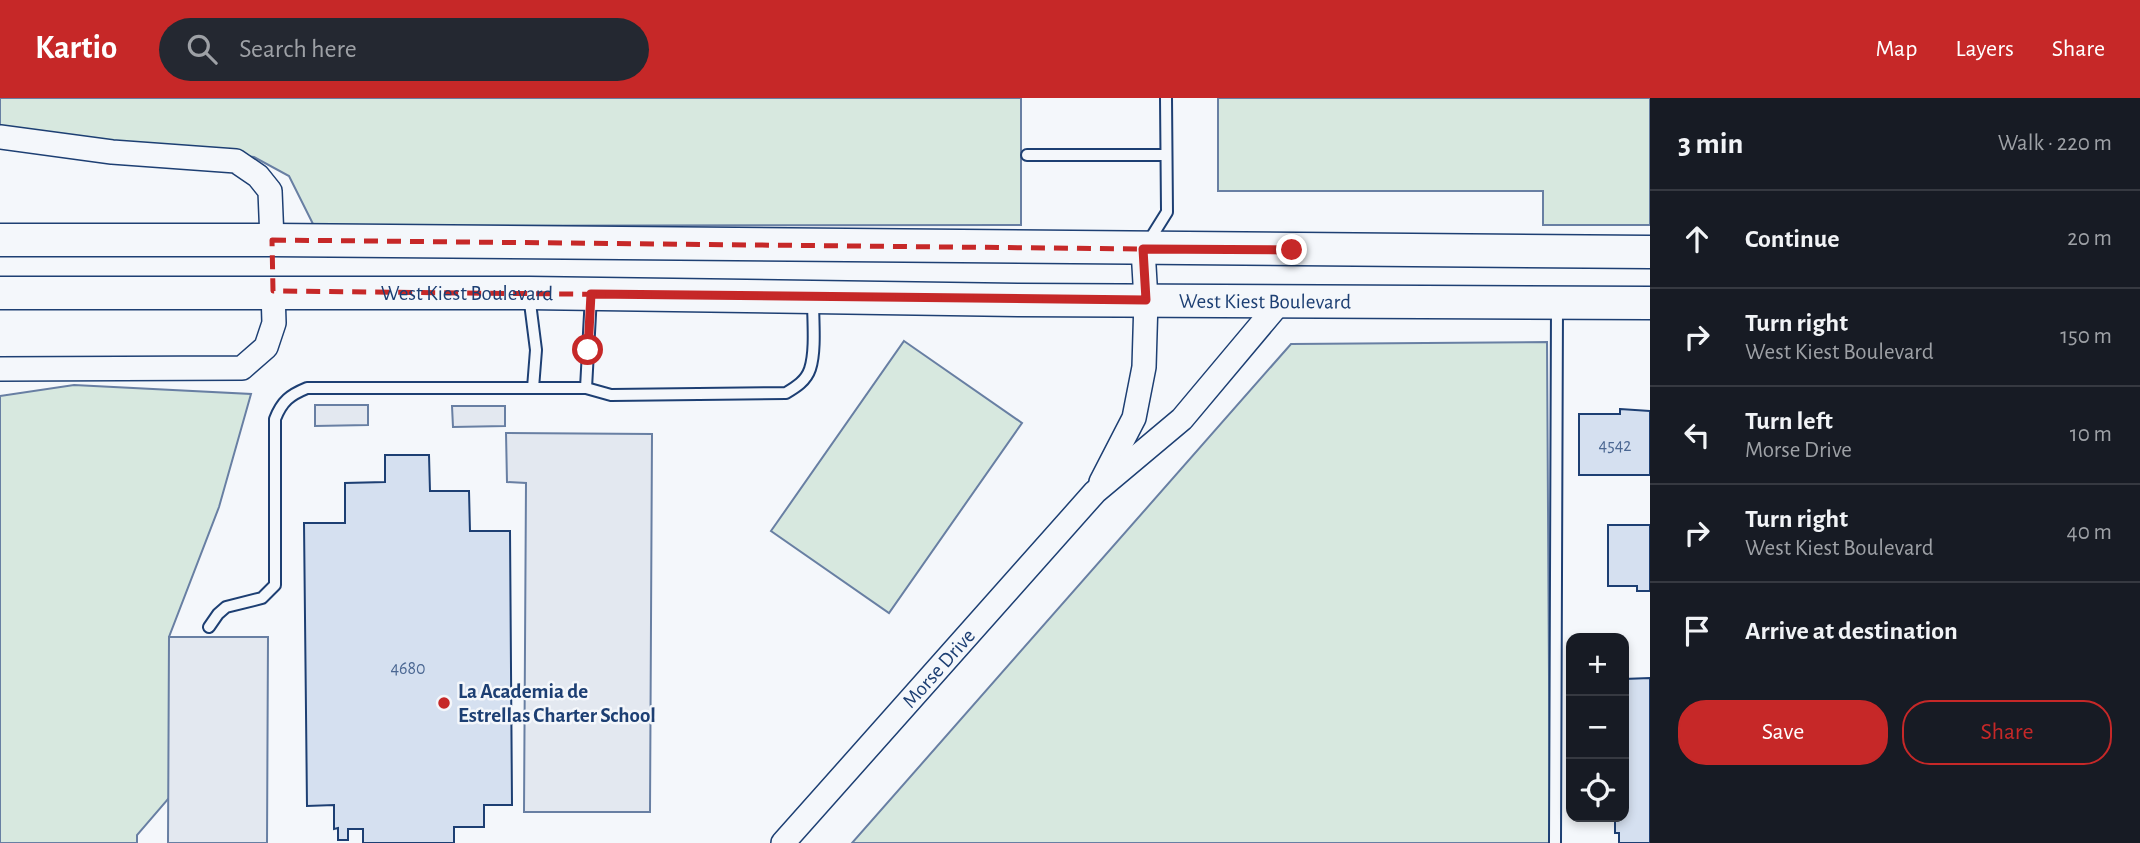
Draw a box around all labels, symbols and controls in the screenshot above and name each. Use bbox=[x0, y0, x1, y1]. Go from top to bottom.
search box bbox=[159, 18, 649, 81]
icon: search bbox=[183, 30, 221, 68]
text: Kartio bbox=[35, 32, 117, 65]
text: Search here bbox=[239, 36, 357, 62]
text: Map bbox=[1875, 37, 1917, 61]
text: Layers bbox=[1955, 37, 2014, 61]
text: Share bbox=[2052, 37, 2105, 61]
text: 3 min bbox=[1678, 129, 1743, 159]
text: Walk · 220 m bbox=[1998, 132, 2112, 155]
icon: ahead bbox=[1678, 220, 1716, 258]
text: Continue bbox=[1745, 226, 1840, 252]
text: 20 m bbox=[2067, 227, 2112, 250]
route end bbox=[1276, 234, 1307, 265]
street label: West Kiest Boulevard bbox=[381, 283, 553, 304]
street label: West Kiest Boulevard bbox=[1179, 291, 1351, 313]
text: Turn right bbox=[1745, 310, 1848, 336]
icon: right bbox=[1678, 318, 1716, 356]
text: 150 m bbox=[2060, 325, 2112, 348]
route start bbox=[572, 334, 603, 365]
text: West Kiest Boulevard bbox=[1745, 341, 1934, 364]
text: Turn left bbox=[1745, 408, 1833, 434]
icon: left bbox=[1678, 416, 1716, 454]
text: 10 m bbox=[2070, 423, 2112, 446]
house number: 4542 bbox=[1598, 437, 1632, 455]
text: Morse Drive bbox=[1745, 439, 1852, 462]
text: Turn right bbox=[1745, 506, 1848, 532]
icon: right bbox=[1678, 514, 1716, 552]
text: 40 m bbox=[2067, 521, 2112, 544]
text: West Kiest Boulevard bbox=[1745, 537, 1934, 560]
icon: arrive bbox=[1678, 612, 1716, 650]
text: Arrive at destination bbox=[1745, 618, 1958, 644]
street label: Morse Drive bbox=[899, 625, 979, 712]
map controls bbox=[1566, 633, 1629, 822]
button: + bbox=[1566, 633, 1629, 696]
house number: 4680 bbox=[390, 660, 426, 678]
place label: La Academia de Estrellas Charter School bbox=[458, 681, 656, 726]
marker: La Academia de Estrellas Charter School bbox=[436, 695, 452, 711]
button: − bbox=[1566, 696, 1629, 759]
button: Save bbox=[1678, 700, 1888, 765]
button: Share bbox=[1902, 700, 2112, 765]
button: locate bbox=[1566, 759, 1629, 822]

